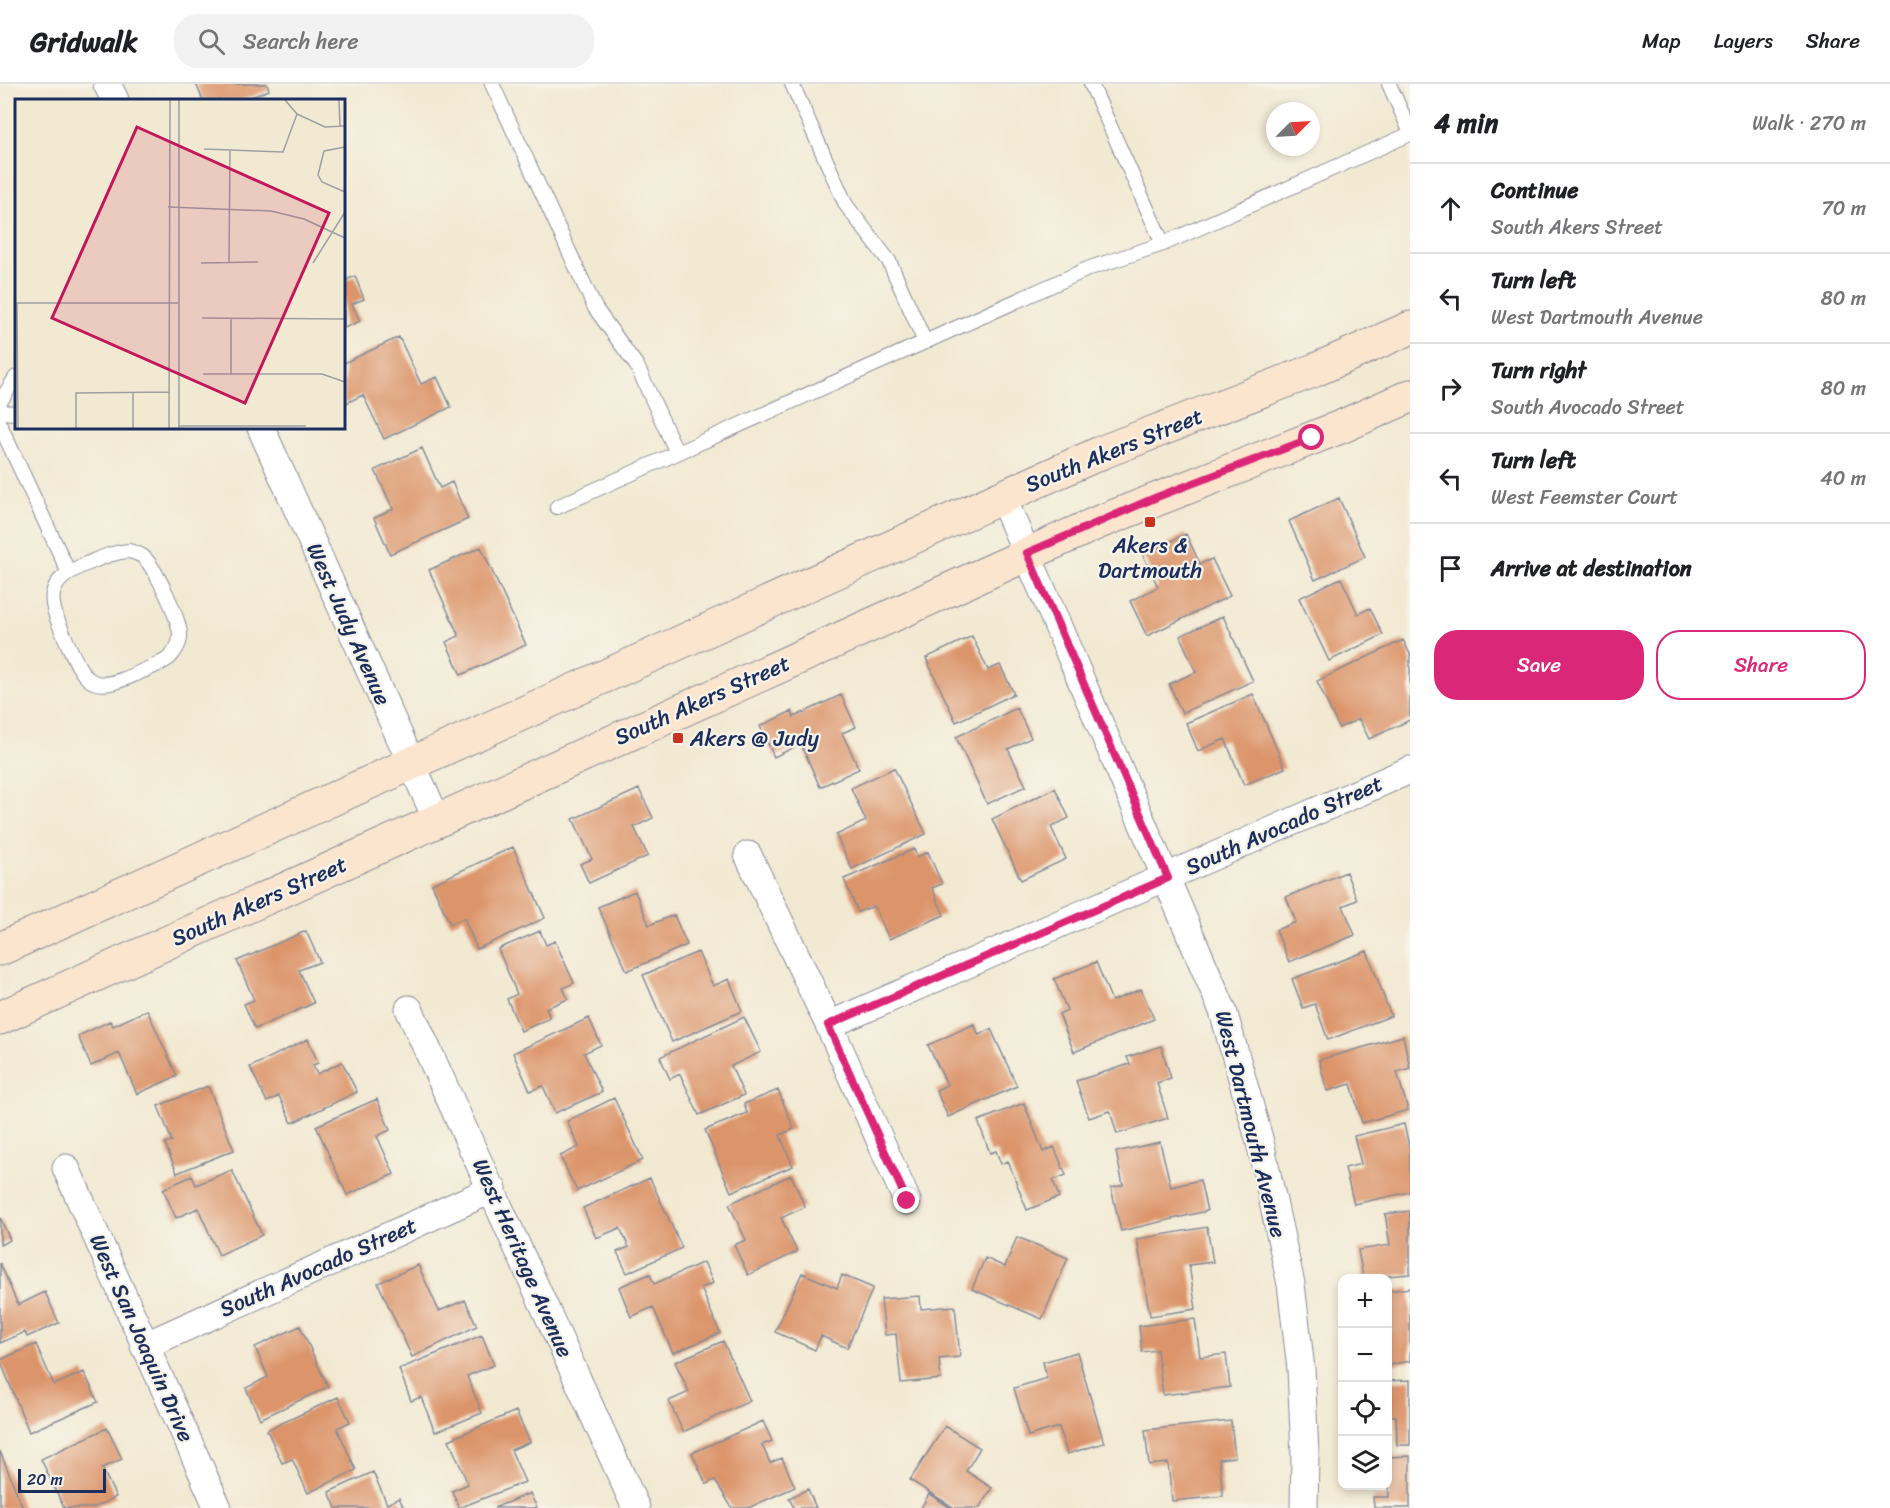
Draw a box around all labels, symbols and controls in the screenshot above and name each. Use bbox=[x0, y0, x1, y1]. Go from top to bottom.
search box bbox=[174, 14, 594, 68]
text: Gridwalk bbox=[30, 17, 138, 66]
text: Search here bbox=[243, 22, 359, 61]
text: Map bbox=[1642, 22, 1681, 60]
text: Layers bbox=[1714, 22, 1773, 60]
text: Share bbox=[1806, 22, 1860, 60]
icon: search bbox=[195, 25, 228, 58]
inset map bbox=[15, 99, 345, 429]
text: 4 min bbox=[1434, 100, 1498, 146]
north arrow bbox=[1266, 102, 1320, 156]
text: Walk · 270 m bbox=[1752, 106, 1866, 141]
text: Continue bbox=[1491, 171, 1579, 210]
text: 70 m bbox=[1821, 191, 1866, 226]
icon: ahead bbox=[1434, 192, 1467, 225]
text: South Akers Street bbox=[1491, 210, 1663, 245]
text: Turn left bbox=[1491, 261, 1576, 300]
text: 80 m bbox=[1821, 281, 1866, 316]
icon: left bbox=[1434, 282, 1467, 315]
text: West Dartmouth Avenue bbox=[1491, 300, 1703, 335]
text: Turn right bbox=[1491, 351, 1586, 390]
text: 80 m bbox=[1821, 371, 1866, 406]
icon: right bbox=[1434, 372, 1467, 405]
text: South Avocado Street bbox=[1491, 390, 1685, 425]
street label: South Akers Street bbox=[1019, 396, 1209, 504]
route start bbox=[1298, 424, 1324, 450]
text: Turn left bbox=[1491, 441, 1576, 480]
text: 40 m bbox=[1820, 461, 1866, 496]
icon: left bbox=[1434, 462, 1467, 495]
text: West Feemster Court bbox=[1491, 480, 1678, 515]
marker: Akers & Dartmouth bbox=[1143, 515, 1157, 529]
place label: Akers & Dartmouth bbox=[1098, 526, 1202, 590]
street label: West Judy Avenue bbox=[296, 536, 402, 712]
text: Arrive at destination bbox=[1491, 549, 1692, 588]
icon: arrive bbox=[1434, 552, 1467, 585]
button: Save bbox=[1434, 630, 1644, 700]
button: Share bbox=[1656, 630, 1866, 700]
street label: South Akers Street bbox=[608, 644, 797, 756]
place label: Akers @ Judy bbox=[689, 719, 820, 758]
marker: Akers @ Judy bbox=[671, 731, 685, 745]
street label: South Avocado Street bbox=[1179, 764, 1390, 886]
street label: South Akers Street bbox=[165, 845, 354, 957]
street label: West Dartmouth Avenue bbox=[1204, 1006, 1298, 1242]
street label: West Heritage Avenue bbox=[462, 1152, 584, 1364]
route end bbox=[893, 1187, 919, 1213]
street label: South Avocado Street bbox=[213, 1206, 424, 1328]
street label: West San Joaquin Drive bbox=[79, 1228, 205, 1448]
map controls bbox=[1338, 1274, 1392, 1490]
button: + bbox=[1338, 1274, 1392, 1328]
button: − bbox=[1338, 1328, 1392, 1382]
button: locate bbox=[1338, 1382, 1392, 1436]
button: layers bbox=[1338, 1436, 1392, 1490]
text: 20 m bbox=[27, 1465, 63, 1494]
scale bar bbox=[18, 1466, 106, 1494]

